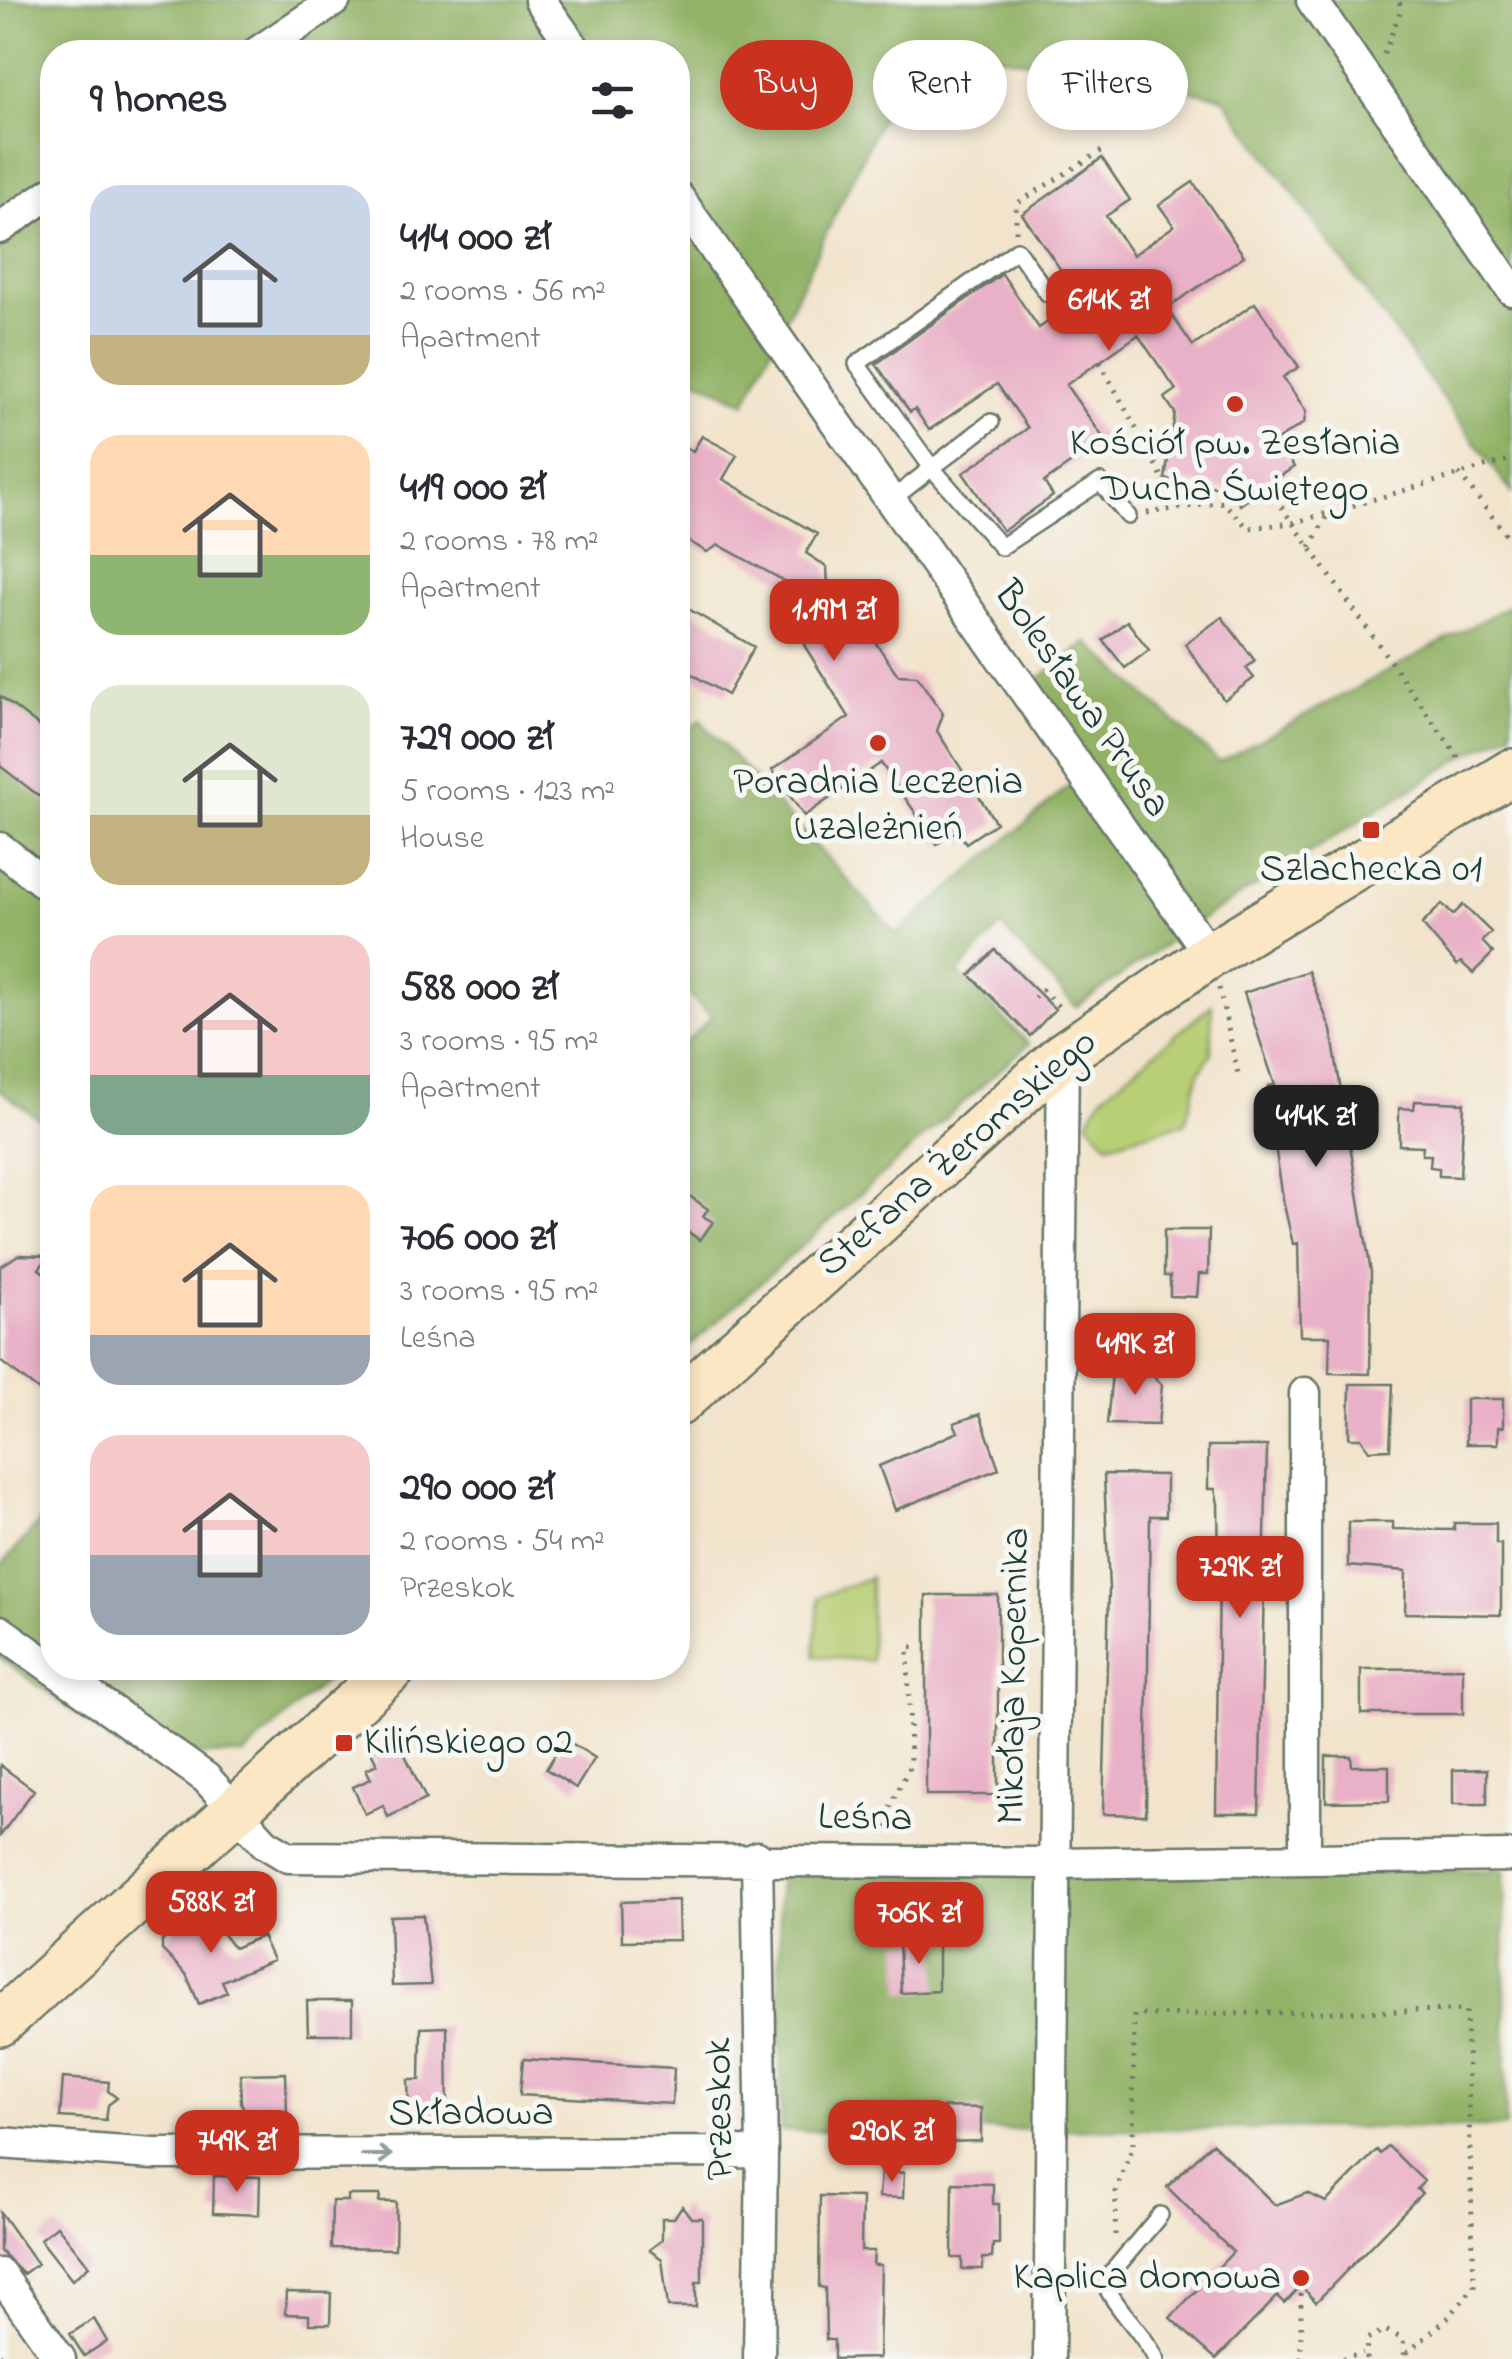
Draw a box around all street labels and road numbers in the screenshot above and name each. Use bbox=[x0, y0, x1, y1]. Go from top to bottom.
street label: Bolesława Prusa bbox=[977, 568, 1185, 831]
street label: Stefana Żeromskiego bbox=[805, 1015, 1111, 1293]
street label: Mikołaja Kopernika bbox=[983, 1527, 1047, 1825]
street label: Leśna bbox=[817, 1789, 913, 1849]
street label: Przeskok bbox=[690, 2037, 752, 2181]
street label: Składowa bbox=[389, 2085, 554, 2144]

